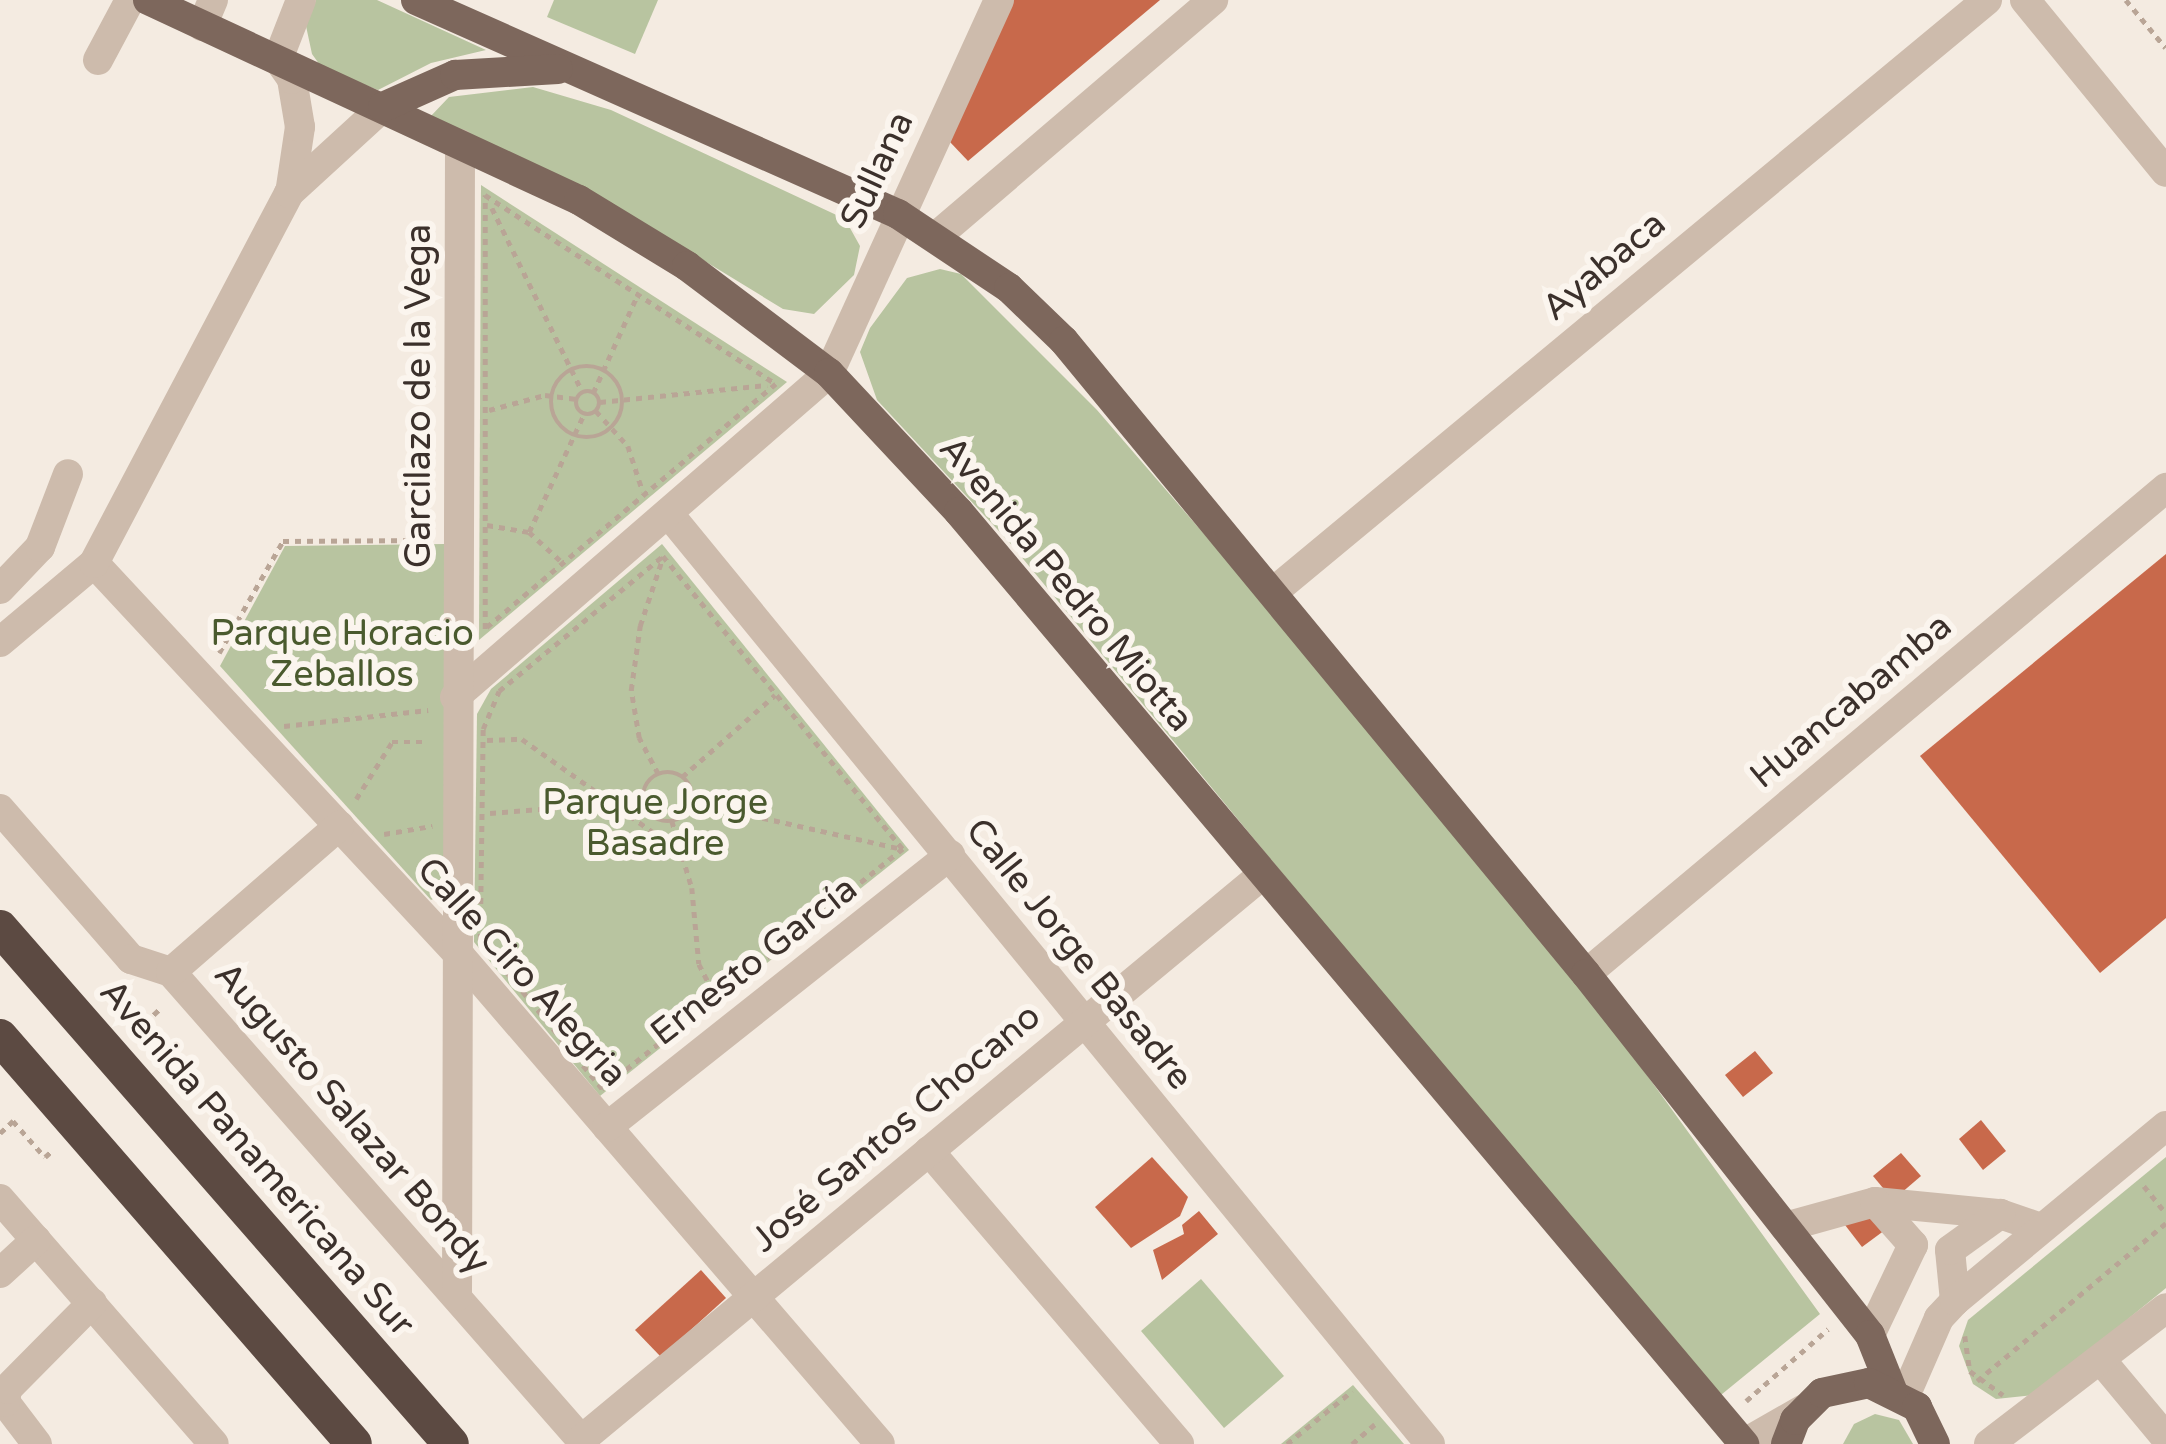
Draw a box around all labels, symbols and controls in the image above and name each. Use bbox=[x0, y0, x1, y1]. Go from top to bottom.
street label: Sullana bbox=[831, 105, 923, 235]
street label: Ayabaca bbox=[1534, 202, 1674, 330]
street label: Garcilazo de la Vega bbox=[397, 224, 441, 568]
street label: Avenida Pedro Miotta bbox=[930, 428, 1202, 740]
street label: Huancabamba bbox=[1742, 604, 1960, 798]
park label: Parque Horacio Zeballos bbox=[210, 611, 474, 696]
park label: Parque Jorge Basadre bbox=[542, 780, 768, 865]
street label: Calle Jorge Basadre bbox=[956, 810, 1202, 1098]
street label: Calle Ciro Alegria bbox=[408, 849, 636, 1095]
street label: Ernesto García bbox=[642, 867, 866, 1055]
street label: Augusto Salazar Bondy bbox=[205, 954, 499, 1282]
street label: Avenida Panamericana Sur bbox=[90, 971, 424, 1345]
street label: José Santos Chocano bbox=[743, 995, 1049, 1261]

